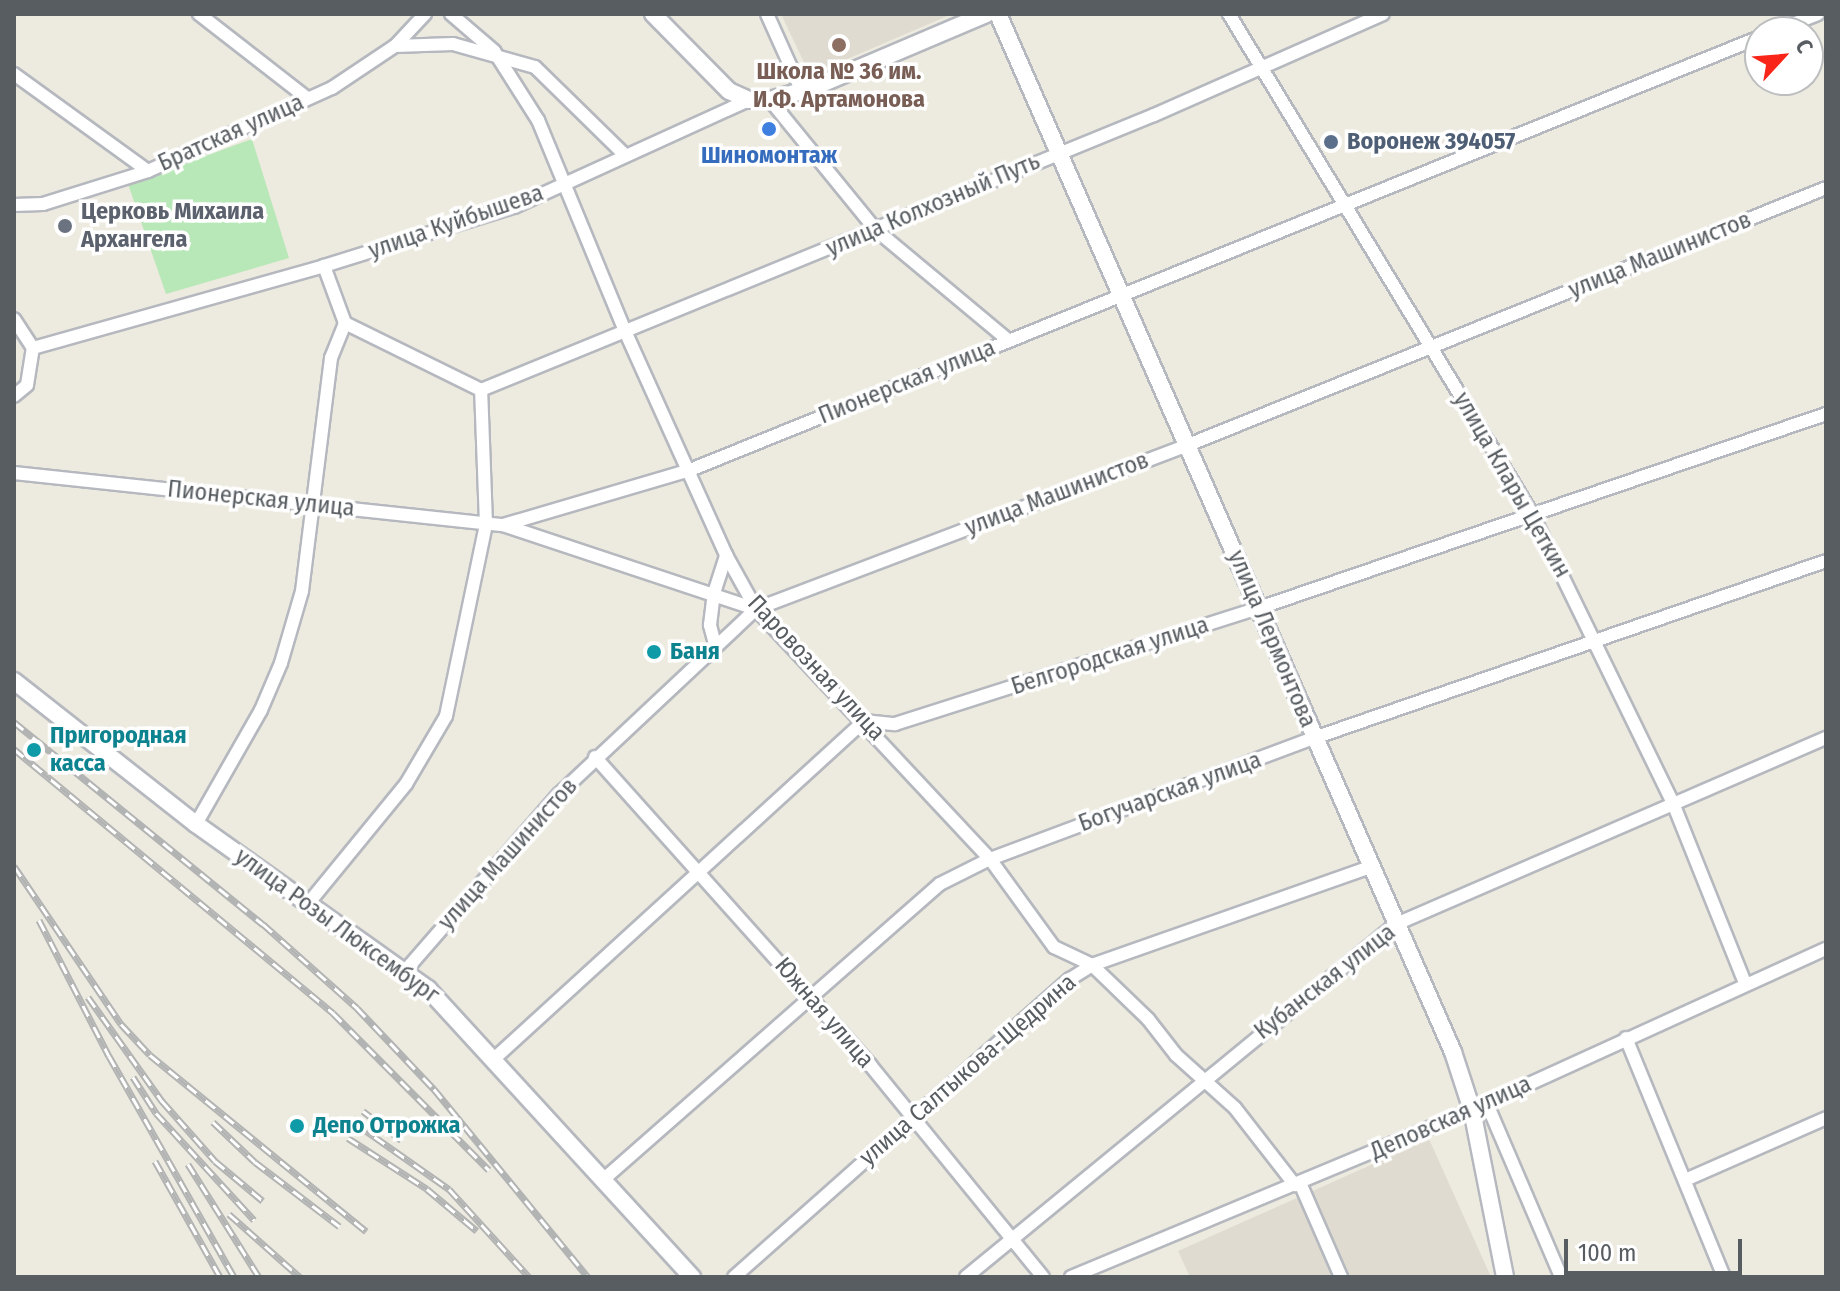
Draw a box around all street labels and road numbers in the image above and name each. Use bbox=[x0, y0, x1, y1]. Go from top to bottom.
street label: Братская улица bbox=[154, 88, 308, 178]
street label: улица Колхозный Путь bbox=[822, 147, 1044, 263]
street label: улица Куйбышева bbox=[365, 179, 547, 265]
street label: улица Машинистов bbox=[1564, 205, 1756, 305]
street label: Пионерская улица bbox=[814, 333, 1000, 431]
street label: улица Клары Цеткин bbox=[1447, 387, 1577, 583]
street label: улица Машинистов bbox=[961, 446, 1153, 542]
street label: Пионерская улица bbox=[166, 475, 356, 523]
street label: улица Лермонтова bbox=[1222, 546, 1322, 732]
street label: Паровозная улица bbox=[741, 589, 891, 747]
street label: Белгородская улица bbox=[1008, 611, 1212, 701]
street label: Богучарская улица bbox=[1075, 746, 1265, 838]
street label: улица Машинистов bbox=[432, 772, 584, 936]
street label: улица Розы Люксембург bbox=[229, 842, 445, 1010]
street label: Кубанская улица bbox=[1249, 918, 1401, 1046]
street label: Южная улица bbox=[768, 952, 880, 1074]
street label: улица Салтыкова-Щедрина bbox=[854, 968, 1082, 1172]
street label: Деповская улица bbox=[1366, 1070, 1536, 1166]

